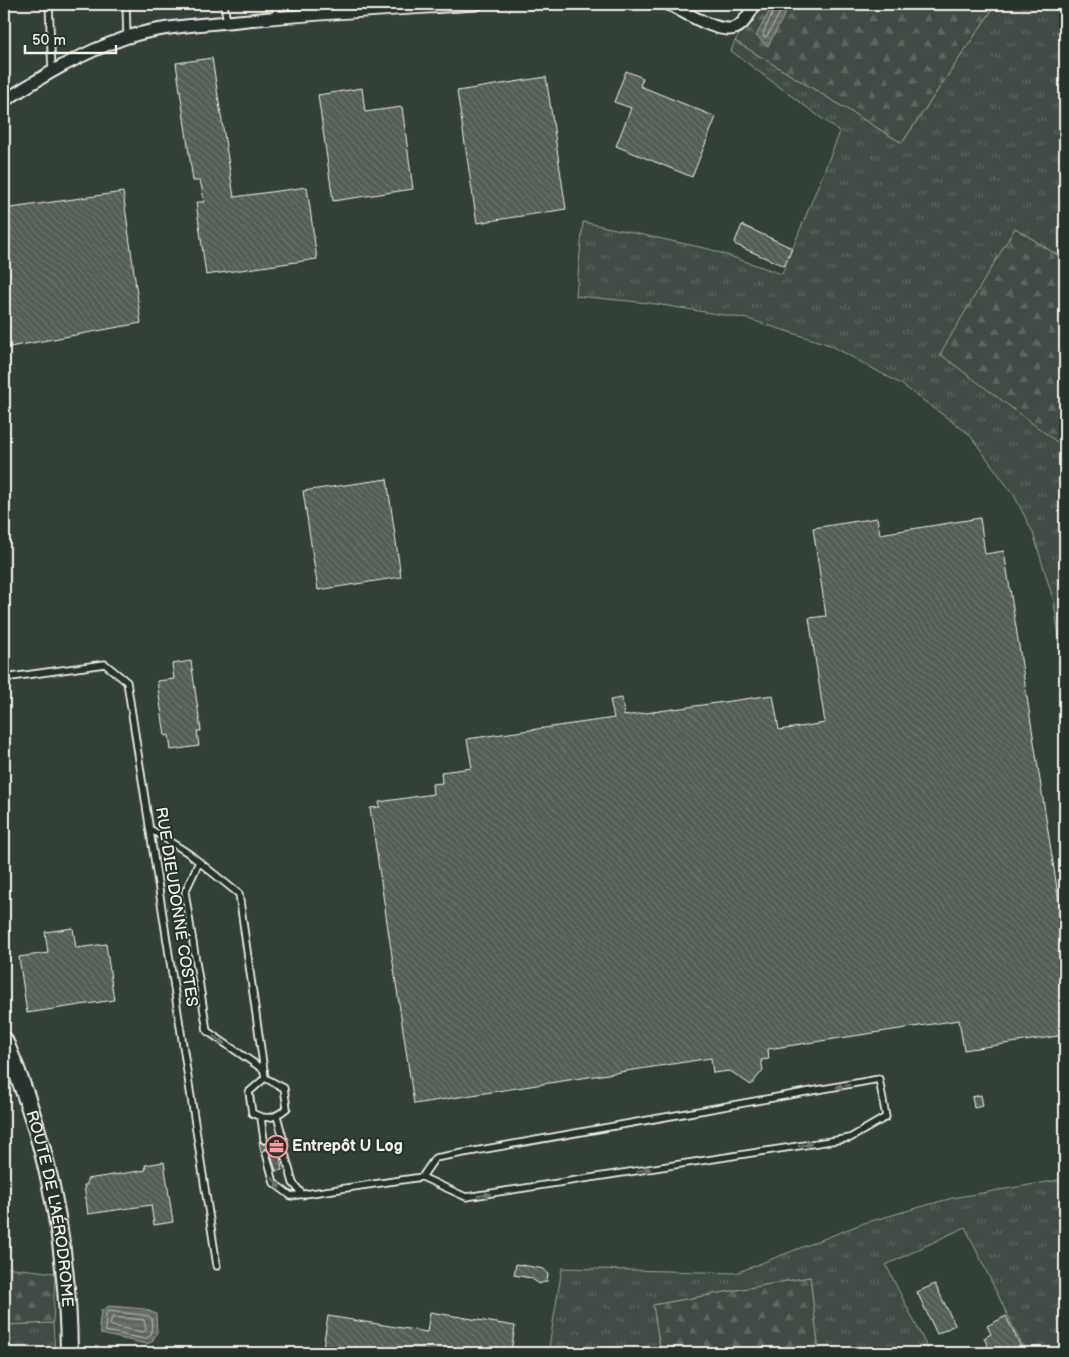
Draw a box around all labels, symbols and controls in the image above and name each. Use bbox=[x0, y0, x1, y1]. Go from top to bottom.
scale bar bbox=[25, 22, 116, 54]
text: 50 m bbox=[32, 31, 66, 50]
street label: RUE DIEUDONNÉ COSTES bbox=[151, 806, 203, 1008]
one-way arrow bbox=[212, 1035, 226, 1045]
one-way arrow bbox=[835, 1082, 851, 1090]
street label: ROUTE DE L'AÉRODROME bbox=[22, 1108, 77, 1308]
office icon: Entrepôt U Log bbox=[264, 1134, 288, 1158]
place label: Entrepôt U Log bbox=[292, 1137, 403, 1156]
one-way arrow bbox=[797, 1141, 813, 1149]
one-way arrow bbox=[637, 1165, 653, 1173]
one-way arrow bbox=[271, 1176, 281, 1190]
one-way arrow bbox=[476, 1190, 492, 1198]

